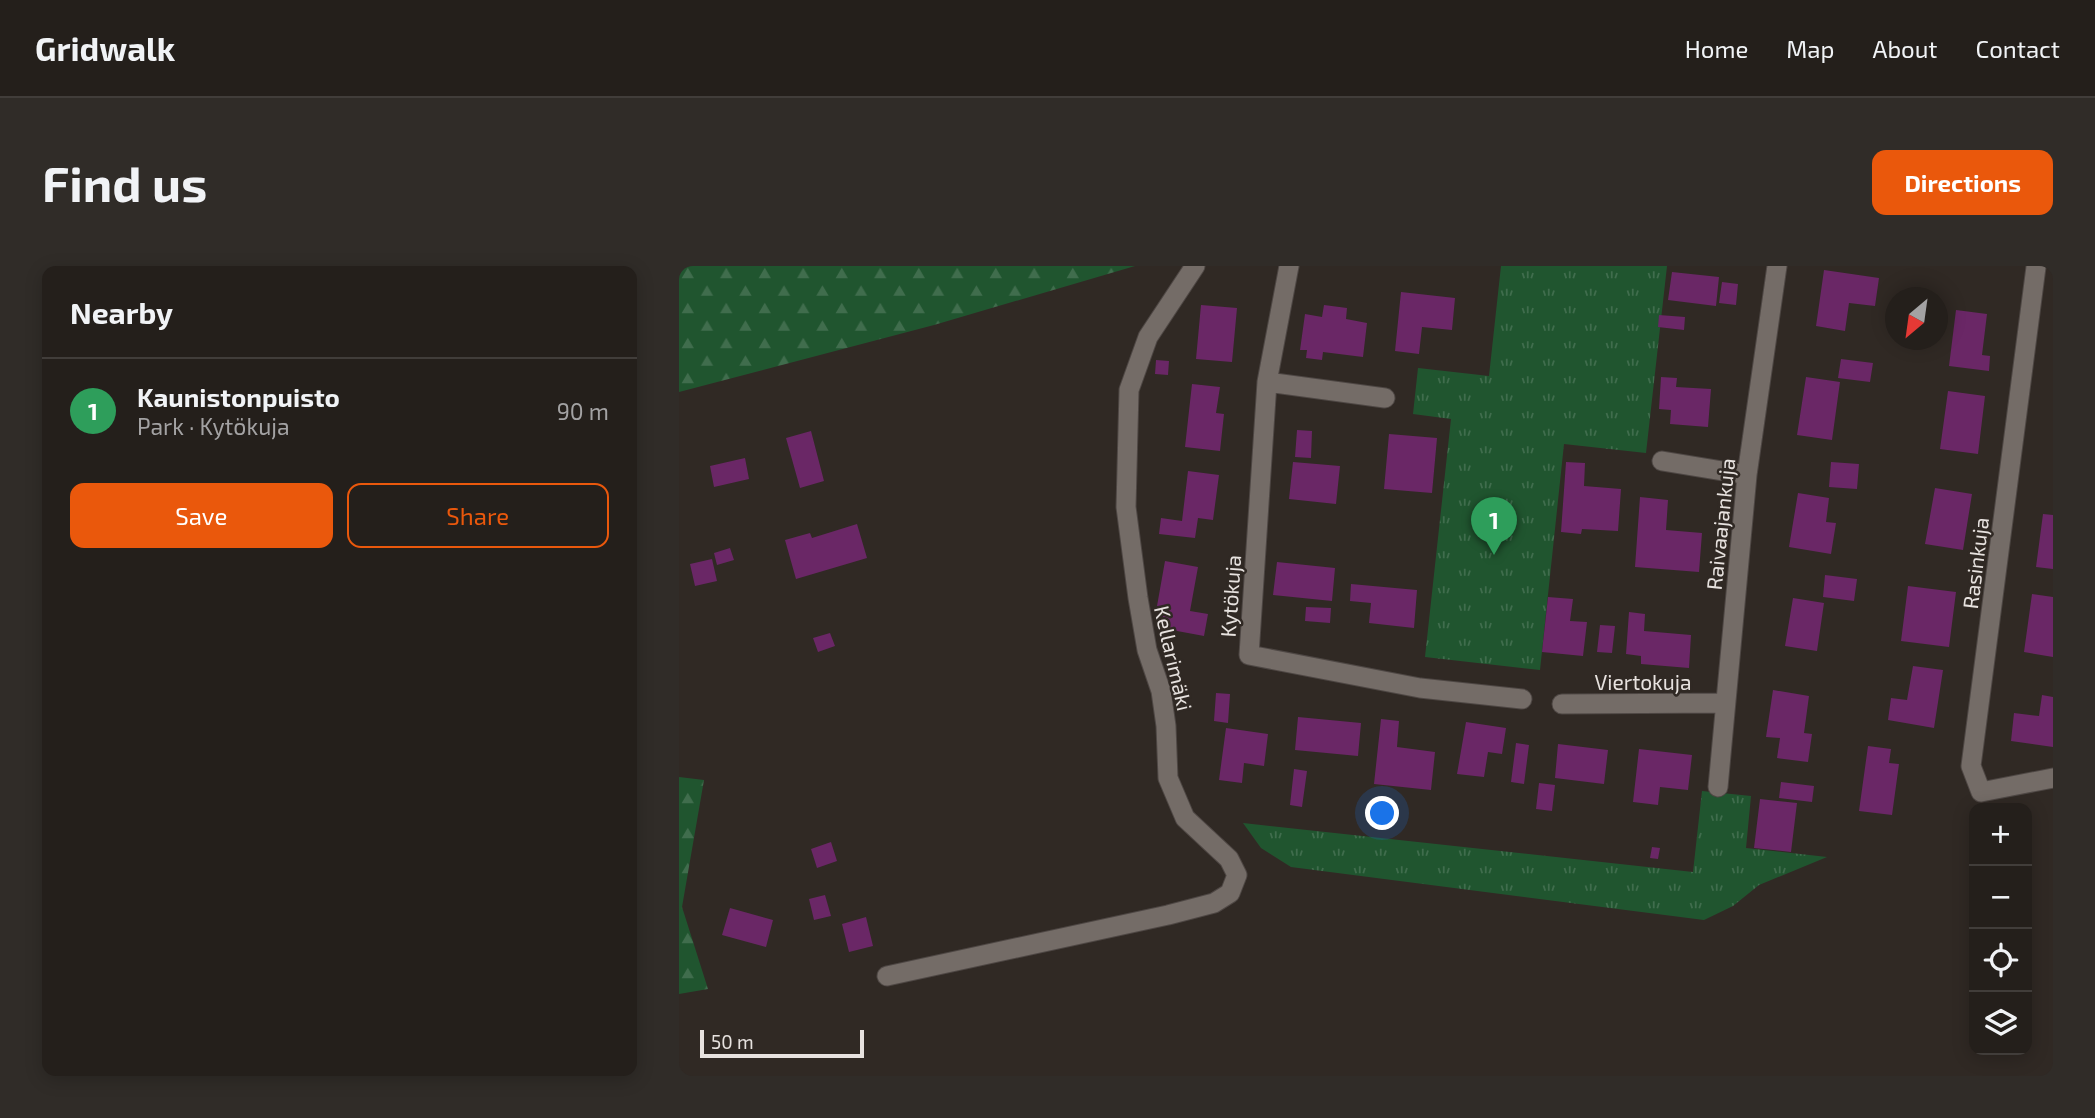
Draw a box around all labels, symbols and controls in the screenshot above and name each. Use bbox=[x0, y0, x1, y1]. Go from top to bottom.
text: Gridwalk bbox=[35, 28, 175, 68]
text: Home bbox=[1685, 34, 1748, 63]
text: Map bbox=[1786, 34, 1834, 63]
text: About bbox=[1872, 34, 1938, 63]
text: Contact bbox=[1976, 34, 2060, 63]
button: Directions bbox=[1872, 150, 2053, 215]
text: Find us bbox=[42, 153, 207, 212]
north arrow bbox=[1885, 287, 1948, 350]
text: Nearby bbox=[70, 294, 173, 330]
text: Kaunistonpuisto bbox=[137, 381, 340, 412]
text: 1 bbox=[88, 397, 98, 425]
text: 90 m bbox=[557, 397, 609, 425]
text: Park · Kytökuja bbox=[137, 412, 290, 440]
street label: Raivaajankuja bbox=[1701, 457, 1740, 591]
button: Save bbox=[70, 483, 333, 548]
button: Share bbox=[347, 483, 609, 548]
pin: 1 bbox=[1471, 497, 1517, 555]
street label: Rasinkuja bbox=[1957, 516, 1994, 610]
street label: Kytökuja bbox=[1215, 554, 1246, 638]
street label: Kellarimäki bbox=[1150, 603, 1198, 713]
street label: Viertokuja bbox=[1594, 669, 1692, 695]
your location bbox=[1365, 796, 1399, 830]
map controls bbox=[1969, 803, 2032, 1055]
button: + bbox=[1969, 803, 2032, 866]
button: − bbox=[1969, 866, 2032, 929]
button: locate bbox=[1969, 929, 2032, 992]
button: layers bbox=[1969, 992, 2032, 1055]
scale bar bbox=[700, 1027, 865, 1059]
text: 50 m bbox=[711, 1030, 754, 1053]

